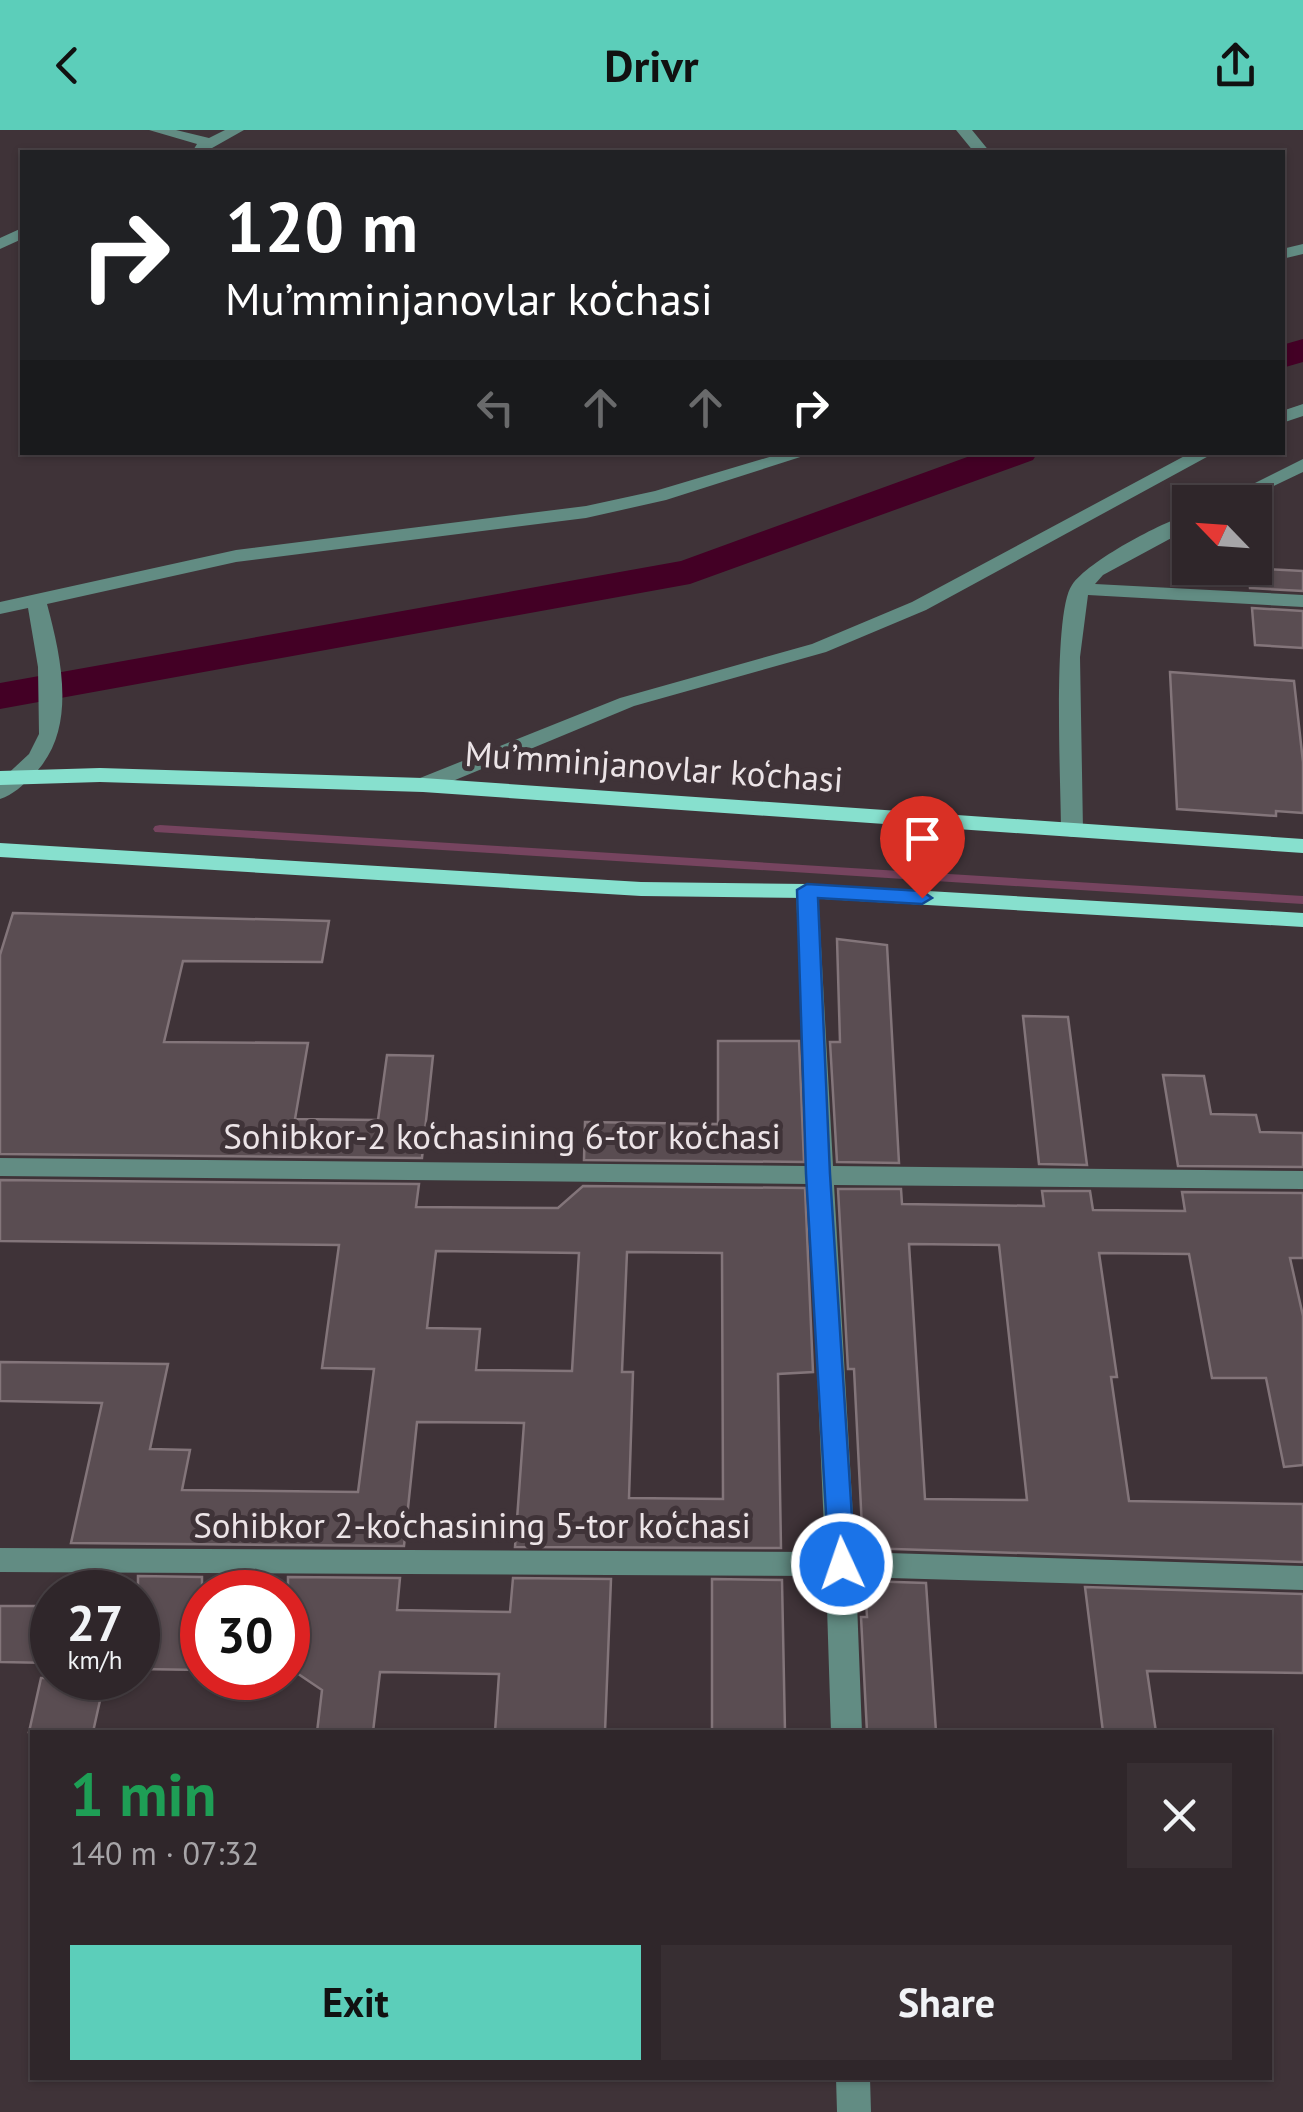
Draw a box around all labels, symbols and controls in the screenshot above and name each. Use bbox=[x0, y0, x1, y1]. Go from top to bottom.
text: Drivr bbox=[604, 36, 699, 94]
icon: back bbox=[40, 38, 95, 93]
icon: share bbox=[1208, 38, 1263, 93]
text: 120 m bbox=[225, 181, 418, 271]
icon: right bbox=[60, 190, 190, 320]
text: Mu’mminjanovlar ko‘chasi bbox=[225, 269, 713, 327]
icon: left bbox=[468, 380, 523, 435]
icon: ahead bbox=[573, 380, 628, 435]
icon: ahead bbox=[678, 380, 733, 435]
icon: right bbox=[783, 380, 838, 435]
north arrow bbox=[1172, 485, 1272, 585]
map controls bbox=[1172, 485, 1272, 585]
street label: Mu’mminjanovlar ko‘chasi bbox=[463, 730, 845, 802]
pin bbox=[880, 796, 965, 899]
icon: arrive bbox=[895, 811, 950, 866]
street label: Sohibkor-2 ko‘chasining 6-tor ko‘chasi bbox=[223, 1113, 781, 1159]
street label: Sohibkor 2-ko‘chasining 5-tor ko‘chasi bbox=[193, 1502, 751, 1548]
position arrow bbox=[790, 1512, 894, 1616]
speed limit sign: 30 bbox=[180, 1570, 310, 1700]
text: 27 bbox=[67, 1590, 123, 1655]
text: km/h bbox=[68, 1644, 122, 1676]
text: 1 min bbox=[70, 1755, 216, 1833]
button: close bbox=[1127, 1763, 1232, 1868]
text: 140 m · 07:32 bbox=[70, 1832, 259, 1874]
button: Exit bbox=[70, 1945, 641, 2060]
button: Share bbox=[661, 1945, 1232, 2060]

